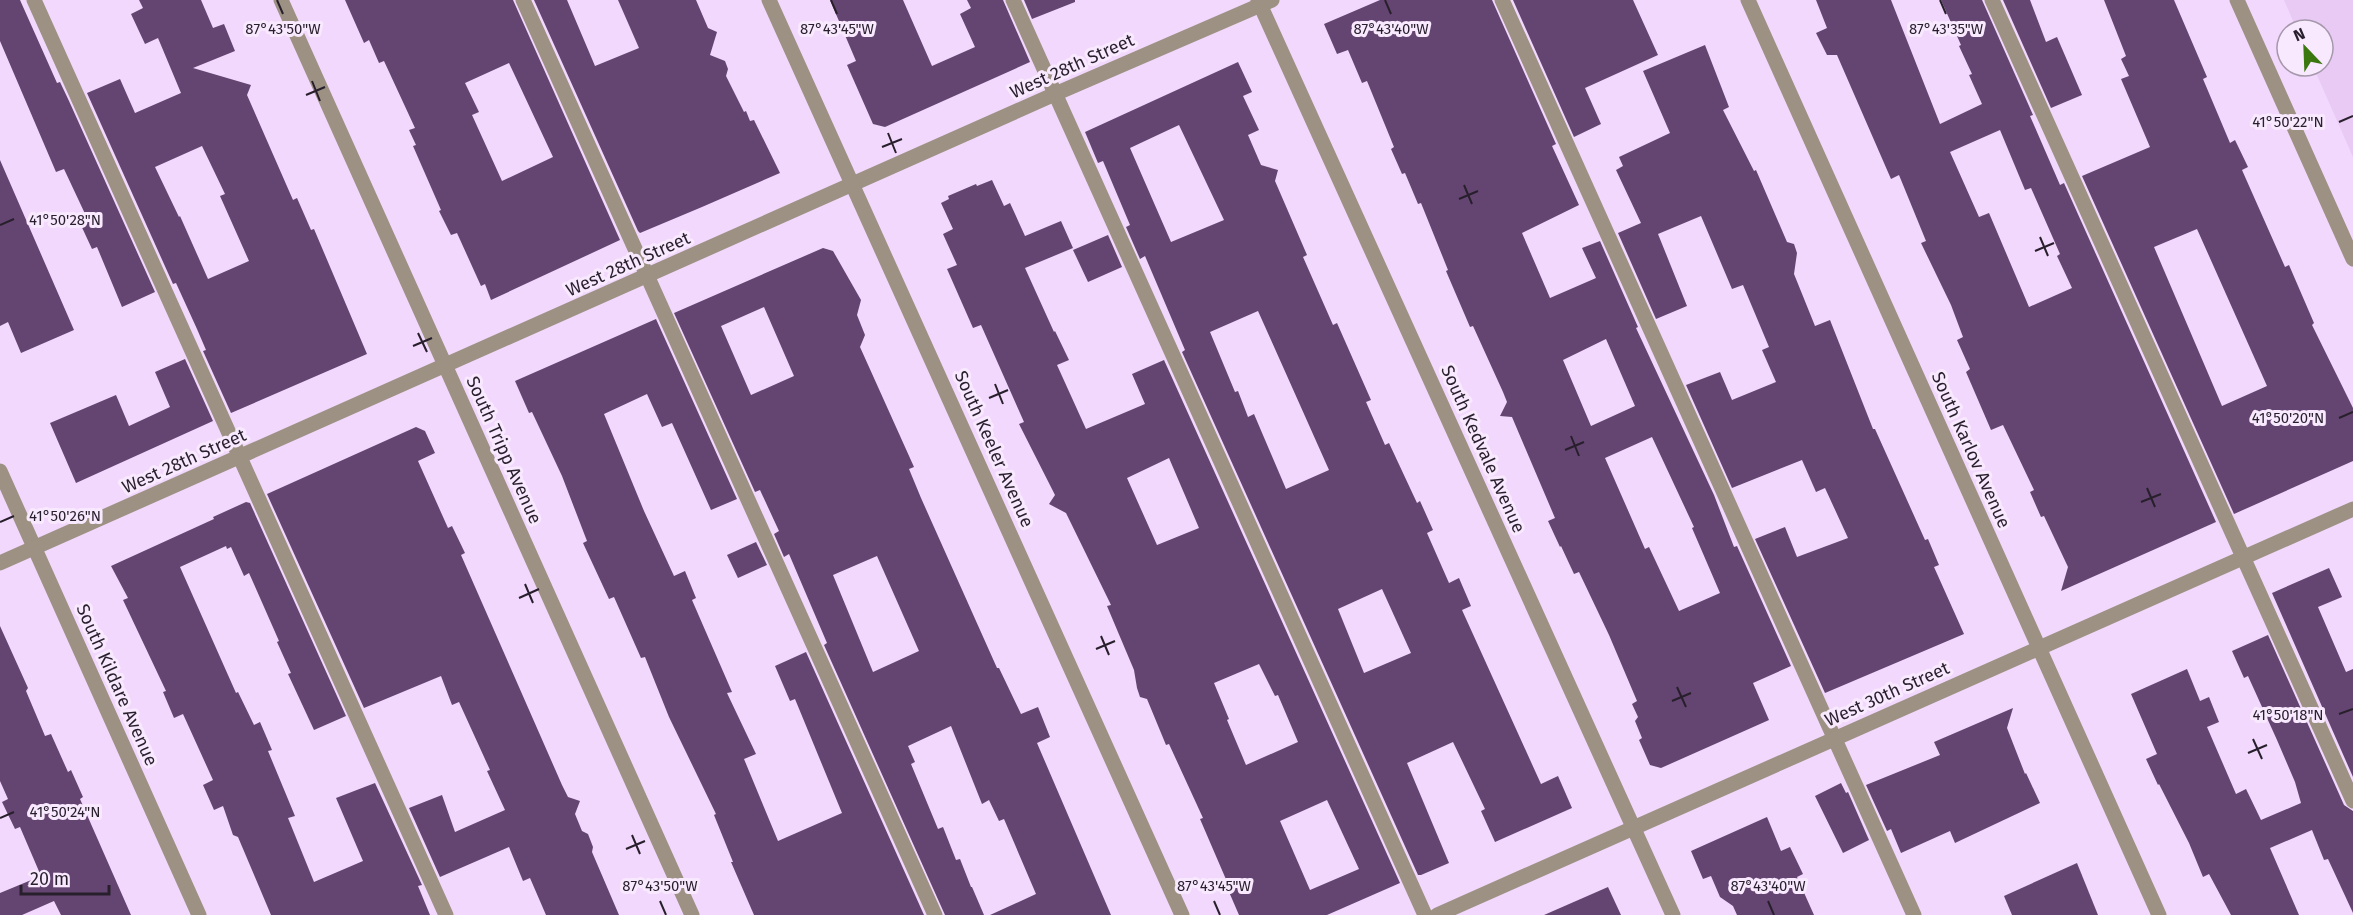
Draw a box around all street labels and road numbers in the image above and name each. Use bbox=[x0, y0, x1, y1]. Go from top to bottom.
street label: West 28th Street bbox=[1006, 29, 1138, 103]
street label: West 28th Street bbox=[562, 227, 694, 301]
street label: South Kedvale Avenue bbox=[1436, 362, 1530, 536]
street label: South Keeler Avenue bbox=[950, 367, 1038, 531]
street label: South Karlov Avenue bbox=[1927, 368, 2015, 532]
street label: South Tripp Avenue bbox=[462, 373, 546, 527]
street label: West 28th Street bbox=[118, 424, 250, 498]
street label: South Kildare Avenue bbox=[71, 601, 163, 769]
street label: West 30th Street bbox=[1821, 657, 1953, 731]

